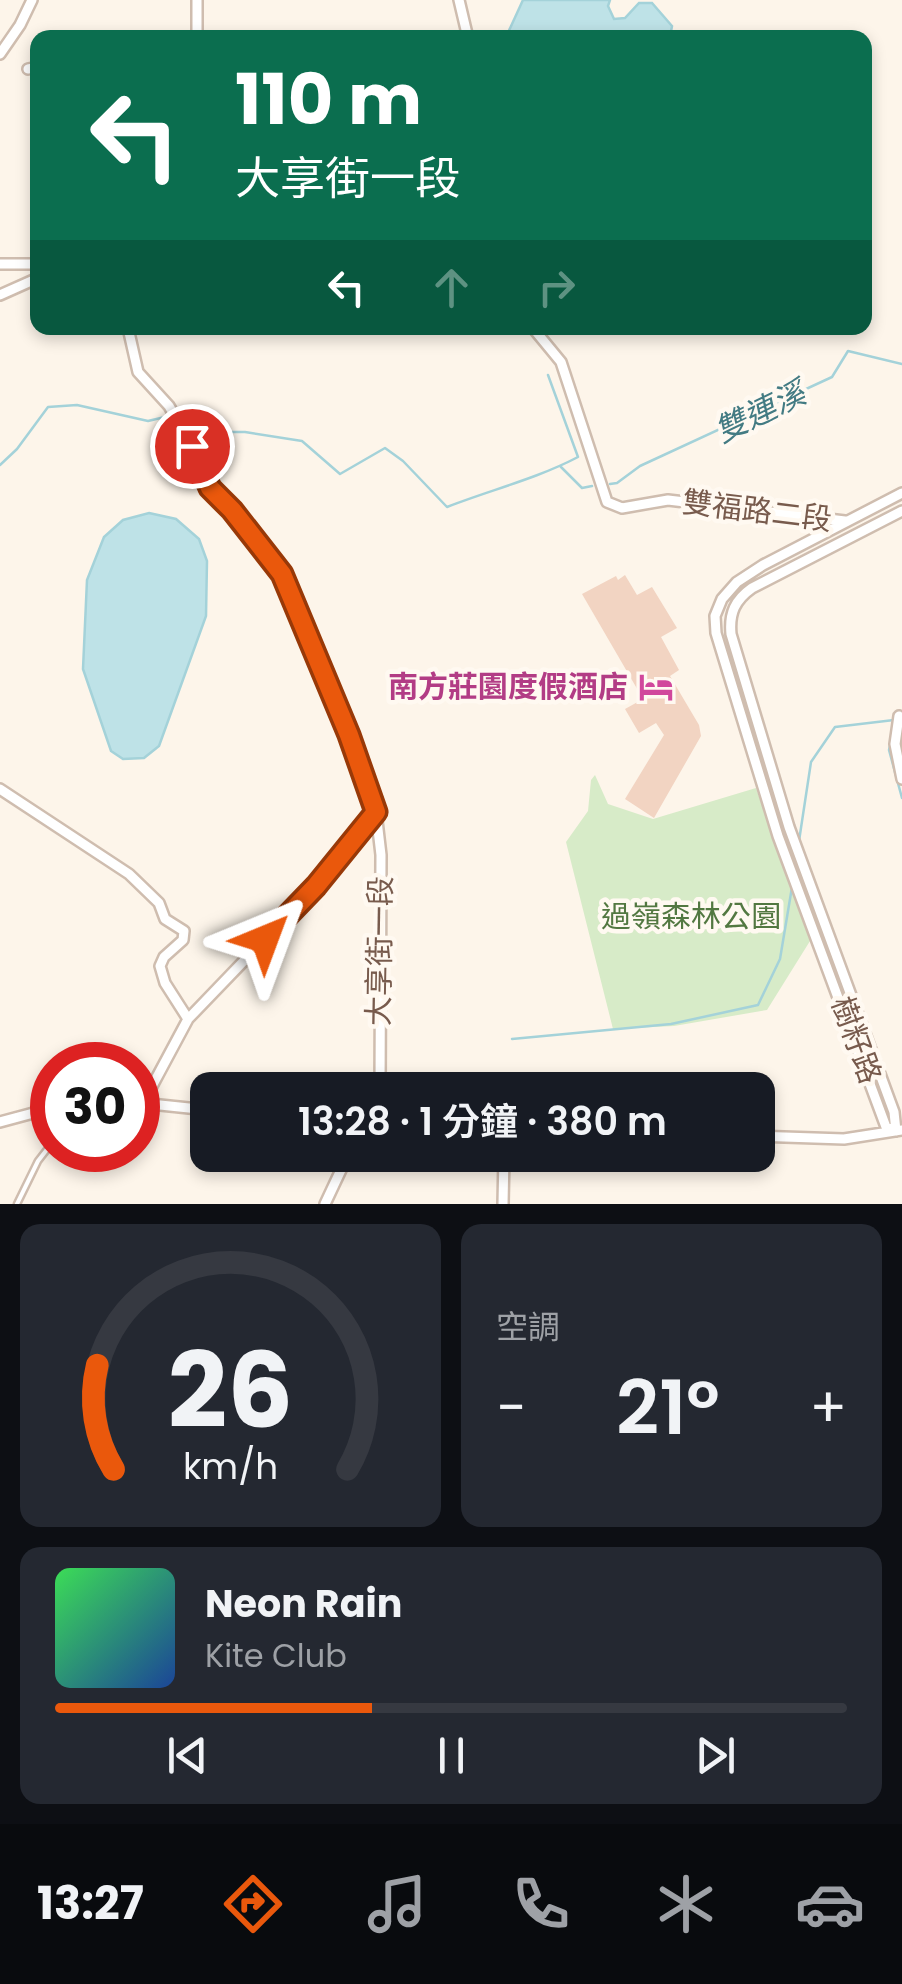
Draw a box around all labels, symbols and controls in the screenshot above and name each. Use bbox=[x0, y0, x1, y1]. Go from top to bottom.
text: 110 m bbox=[235, 50, 422, 149]
icon: left bbox=[70, 70, 200, 200]
text: 大享街一段 bbox=[235, 147, 460, 210]
icon: left bbox=[319, 260, 374, 315]
icon: ahead bbox=[424, 260, 479, 315]
icon: right bbox=[529, 260, 584, 315]
water label: 雙連溪 bbox=[707, 369, 816, 453]
pin bbox=[150, 404, 235, 489]
icon: arrive bbox=[165, 419, 220, 474]
street label: 雙福路二段 bbox=[680, 480, 834, 541]
place label: 南方莊園度假酒店 bbox=[388, 665, 628, 708]
hotel icon: 南方莊園度假酒店 bbox=[637, 668, 675, 706]
street label: 大享街一段 bbox=[357, 876, 402, 1026]
position arrow bbox=[213, 887, 317, 991]
park label: 過嶺森林公園 bbox=[601, 895, 781, 938]
street label: 樹籽路 bbox=[821, 990, 892, 1089]
speed limit sign: 30 bbox=[30, 1042, 160, 1172]
text: 13:28 · 1 分鐘 · 380 m bbox=[298, 1095, 667, 1148]
text: 空調 bbox=[496, 1304, 560, 1349]
text: 26 bbox=[168, 1318, 293, 1463]
text: 21° bbox=[616, 1355, 720, 1460]
text: − bbox=[496, 1369, 526, 1446]
text: + bbox=[809, 1369, 847, 1446]
text: km/h bbox=[183, 1441, 278, 1492]
text: Neon Rain bbox=[205, 1577, 402, 1630]
text: Kite Club bbox=[205, 1633, 347, 1678]
icon: previous bbox=[160, 1728, 215, 1783]
icon: pause bbox=[424, 1728, 479, 1783]
icon: next bbox=[688, 1728, 743, 1783]
icon: directions bbox=[218, 1869, 288, 1939]
icon: music bbox=[362, 1869, 432, 1939]
icon: phone bbox=[506, 1869, 576, 1939]
icon: climate bbox=[651, 1869, 721, 1939]
icon: car bbox=[795, 1869, 865, 1939]
text: 13:27 bbox=[37, 1872, 144, 1935]

